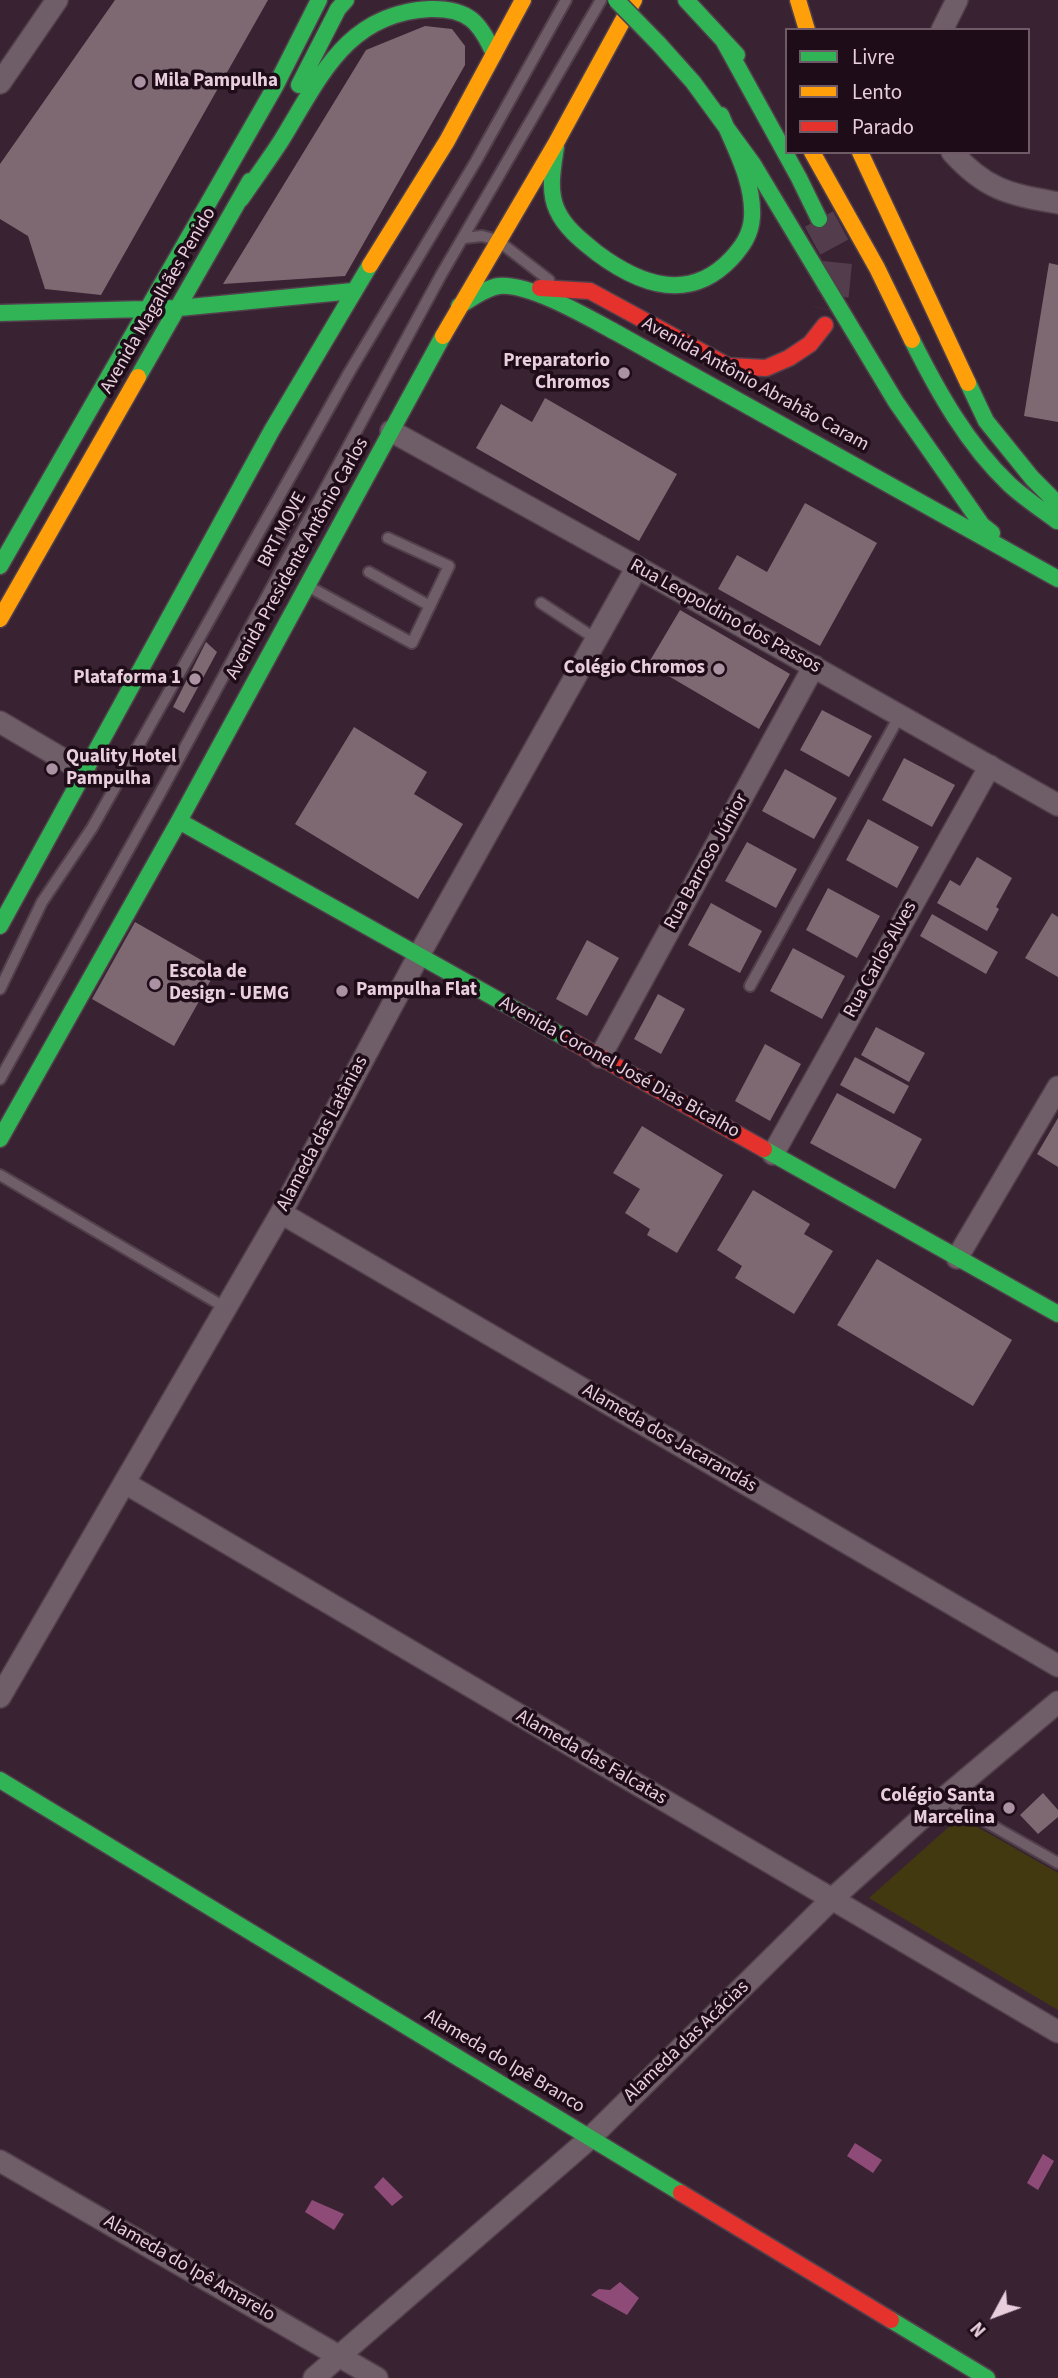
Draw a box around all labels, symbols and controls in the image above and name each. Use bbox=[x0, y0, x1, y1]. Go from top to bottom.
legend bbox=[785, 28, 1030, 154]
text: Livre bbox=[852, 42, 895, 72]
place label: Mila Pampulha bbox=[154, 71, 278, 93]
marker: Mila Pampulha bbox=[132, 74, 148, 90]
text: Lento bbox=[852, 77, 902, 107]
text: Parado bbox=[852, 112, 914, 142]
street label: Avenida Magalhães Penido bbox=[96, 204, 222, 398]
street label: Avenida Antônio Abrahão Caram bbox=[637, 313, 873, 457]
place label: Preparatorio Chromos bbox=[503, 351, 610, 395]
marker: Preparatorio Chromos bbox=[616, 365, 632, 381]
street label: Avenida Presidente Antônio Carlos bbox=[222, 434, 374, 684]
street label: BRT MOVE bbox=[254, 489, 312, 571]
street label: Rua Leopoldino dos Passos bbox=[626, 555, 824, 679]
place label: Colégio Chromos bbox=[564, 658, 705, 680]
marker: Colégio Chromos bbox=[711, 661, 727, 677]
place label: Plataforma 1 bbox=[73, 668, 181, 690]
marker: Plataforma 1 bbox=[187, 671, 203, 687]
place label: Quality Hotel Pampulha bbox=[66, 747, 177, 791]
marker: Quality Hotel Pampulha bbox=[44, 761, 60, 777]
street label: Rua Barroso Júnior bbox=[660, 790, 754, 934]
street label: Rua Carlos Alves bbox=[840, 898, 922, 1022]
place label: Escola de Design - UEMG bbox=[169, 962, 289, 1006]
marker: Escola de Design - UEMG bbox=[147, 976, 163, 992]
place label: Pampulha Flat bbox=[356, 980, 477, 1002]
marker: Pampulha Flat bbox=[334, 983, 350, 999]
street label: Avenida Coronel José Dias Bicalho bbox=[495, 992, 743, 1144]
street label: Alameda das Latânias bbox=[272, 1053, 374, 1215]
street label: Alameda dos Jacarandás bbox=[578, 1380, 760, 1498]
street label: Alameda das Falcatas bbox=[512, 1706, 670, 1810]
place label: Colégio Santa Marcelina bbox=[880, 1786, 995, 1830]
marker: Colégio Santa Marcelina bbox=[1001, 1800, 1017, 1816]
street label: Alameda das Acácias bbox=[620, 1977, 754, 2107]
street label: Alameda do Ipê Branco bbox=[420, 2005, 588, 2119]
street label: Alameda do Ipê Amarelo bbox=[99, 2211, 279, 2327]
north arrow bbox=[960, 2280, 1030, 2350]
text: N bbox=[964, 2315, 993, 2343]

